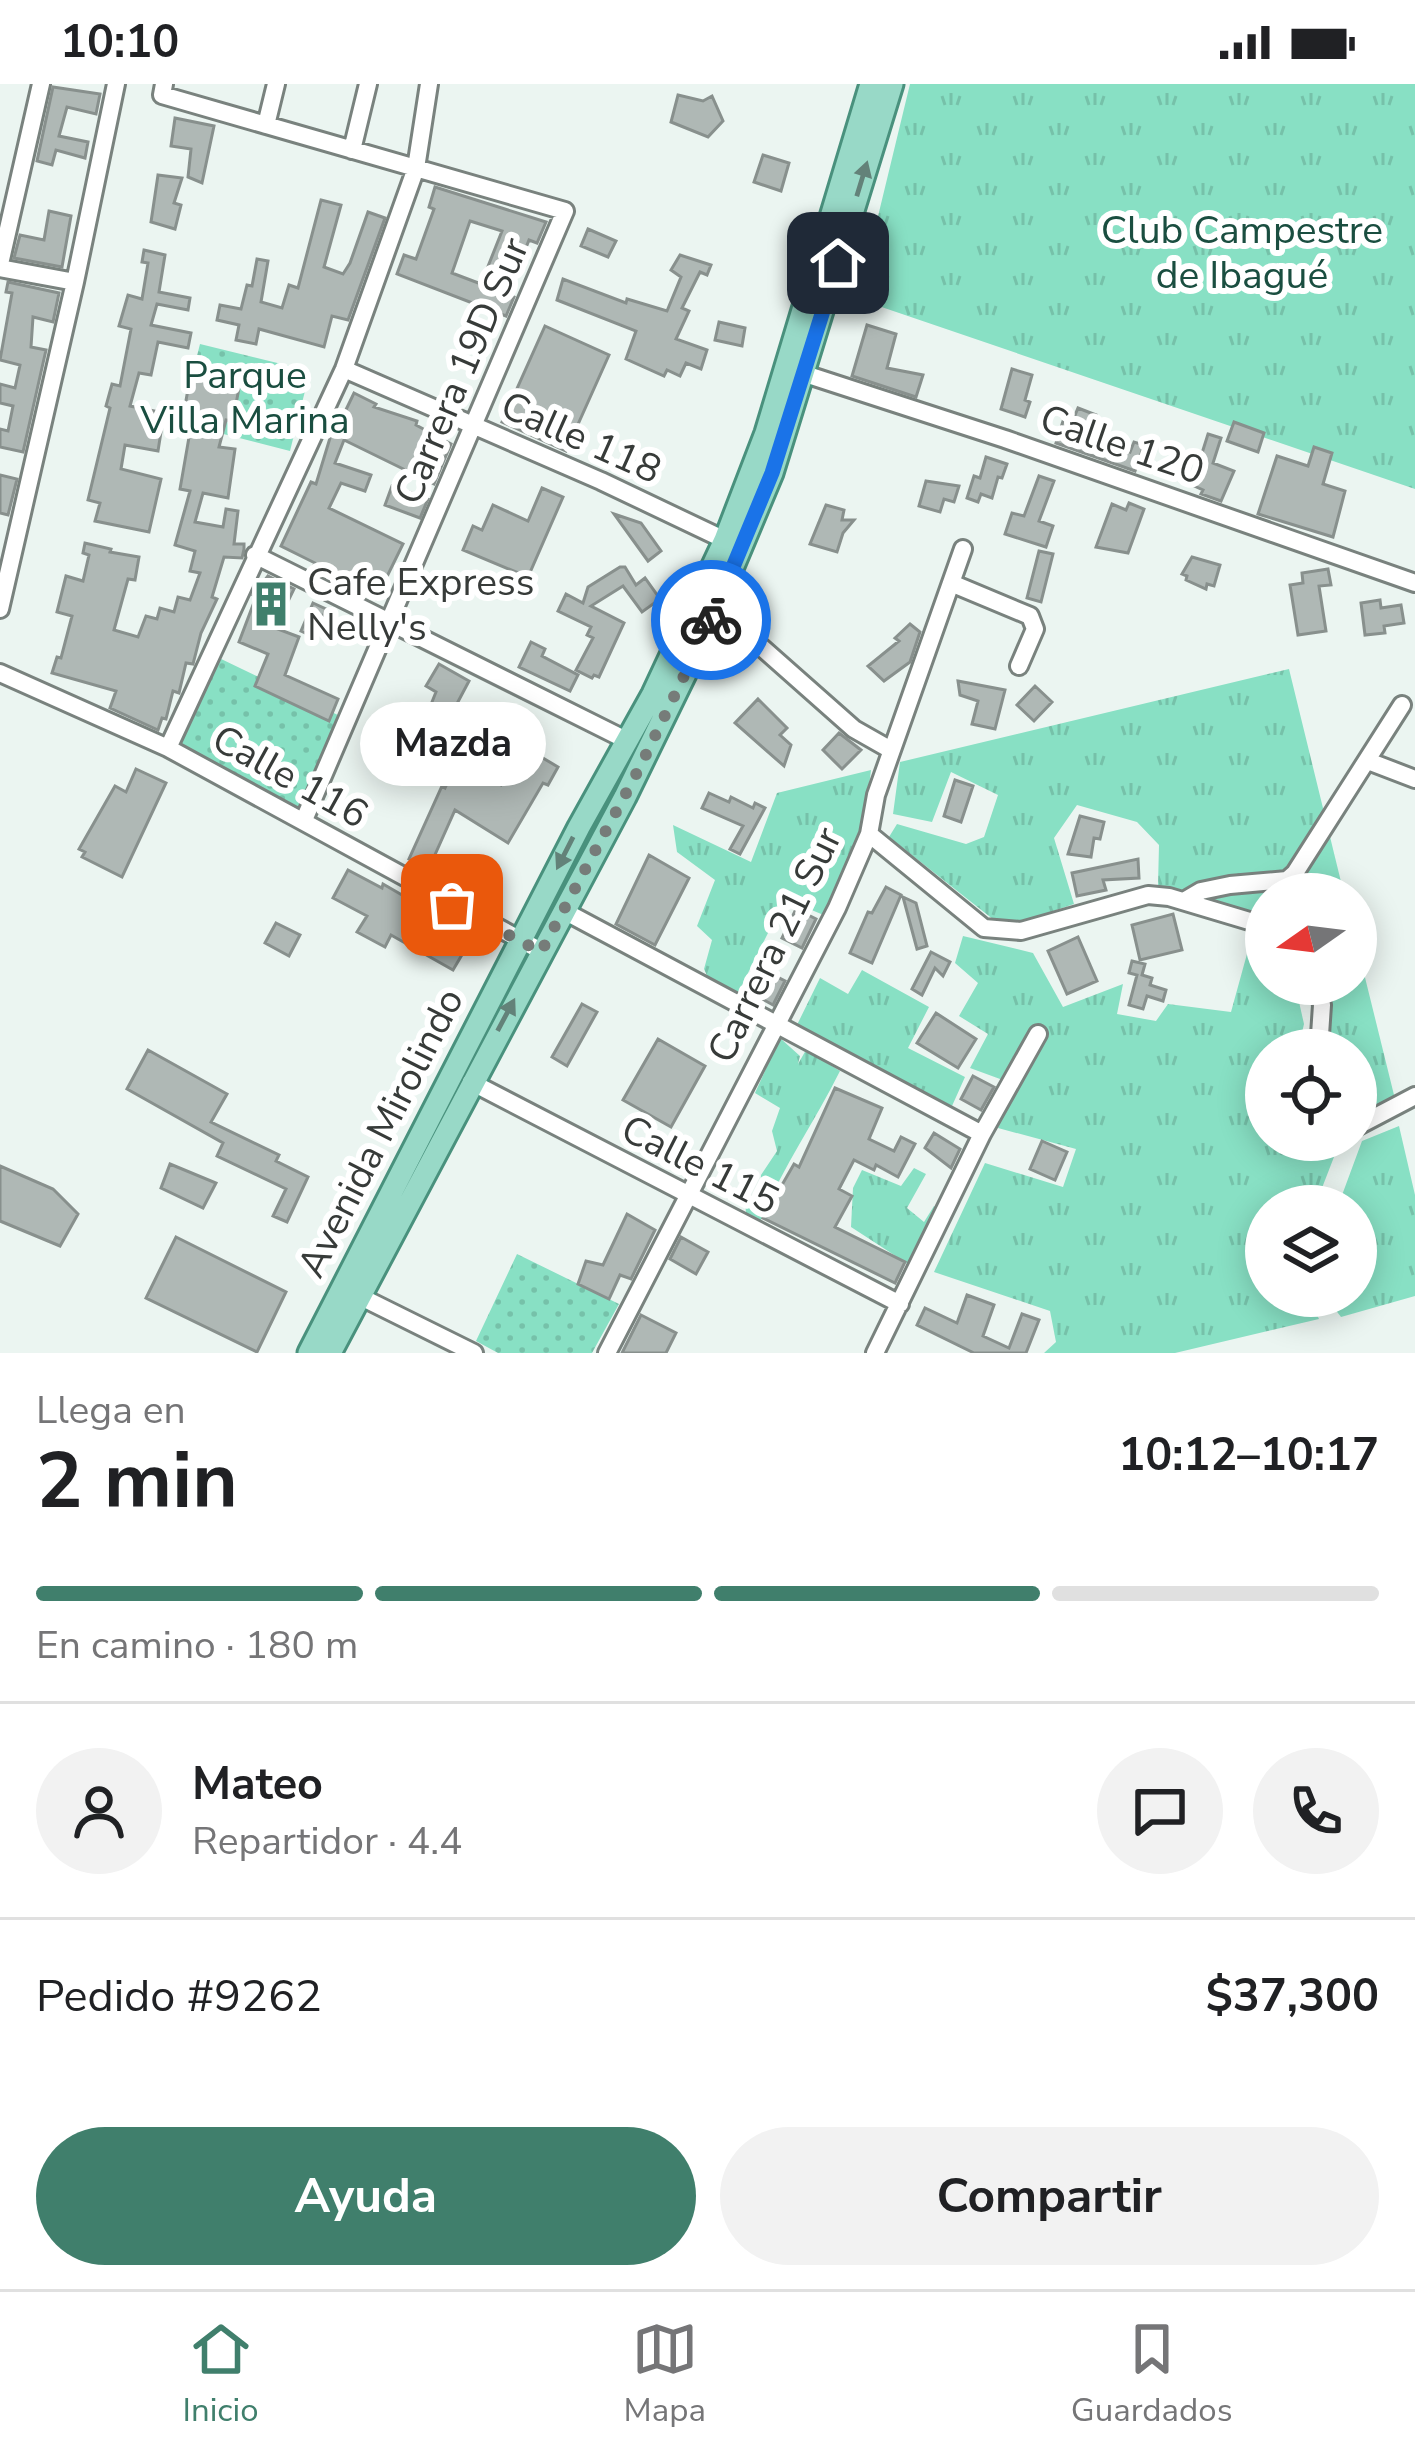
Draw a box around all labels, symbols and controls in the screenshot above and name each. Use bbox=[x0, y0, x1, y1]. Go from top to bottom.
text: 10:10 bbox=[60, 12, 179, 73]
one-way arrow bbox=[854, 160, 873, 197]
park label: Club Campestre de Ibagué bbox=[1101, 204, 1383, 302]
pin bbox=[787, 212, 889, 314]
street label: Carrera 19D Sur bbox=[382, 230, 542, 512]
icon: home bbox=[805, 230, 871, 296]
park label: Parque Villa Marina bbox=[139, 349, 350, 447]
street label: Calle 118 bbox=[492, 379, 670, 497]
street label: Calle 120 bbox=[1033, 392, 1211, 498]
place label: Cafe Express Nelly's bbox=[307, 556, 534, 654]
courier bbox=[651, 560, 771, 680]
building icon: Cafe Express Nelly's bbox=[246, 579, 296, 629]
icon: bike bbox=[678, 587, 744, 653]
callout: Mazda bbox=[359, 701, 545, 785]
street label: Calle 116 bbox=[203, 713, 377, 841]
text: Mazda bbox=[394, 717, 512, 770]
street label: Carrera 21 Sur bbox=[695, 818, 855, 1072]
one-way arrow bbox=[556, 836, 576, 871]
pin bbox=[401, 854, 503, 956]
icon: bag bbox=[419, 872, 485, 938]
north arrow bbox=[1245, 873, 1377, 1005]
map controls bbox=[1245, 873, 1377, 1317]
street label: Avenida Mirolindo bbox=[285, 980, 477, 1286]
one-way arrow bbox=[496, 998, 516, 1033]
button: locate bbox=[1245, 1029, 1377, 1161]
street label: Calle 115 bbox=[612, 1103, 788, 1227]
button: layers bbox=[1245, 1185, 1377, 1317]
text: Llega en bbox=[36, 1384, 186, 1437]
text: 10:12–10:17 bbox=[1118, 1425, 1379, 1486]
text: 2 min bbox=[36, 1428, 238, 1535]
text: En camino · 180 m bbox=[36, 1619, 358, 1672]
button: person bbox=[36, 1748, 162, 1874]
button: chat bbox=[1097, 1748, 1223, 1874]
button: phone bbox=[1253, 1748, 1379, 1874]
text: Mateo bbox=[192, 1754, 323, 1815]
text: Repartidor · 4.4 bbox=[192, 1815, 463, 1868]
text: Pedido #9262 bbox=[36, 1966, 322, 2027]
text: $37,300 bbox=[1206, 1966, 1379, 2027]
button: Ayuda bbox=[36, 2127, 696, 2265]
button: Compartir bbox=[720, 2127, 1379, 2265]
tab: Inicio bbox=[182, 2316, 259, 2433]
tab: Mapa bbox=[623, 2316, 706, 2433]
tab: Guardados bbox=[1071, 2316, 1233, 2433]

